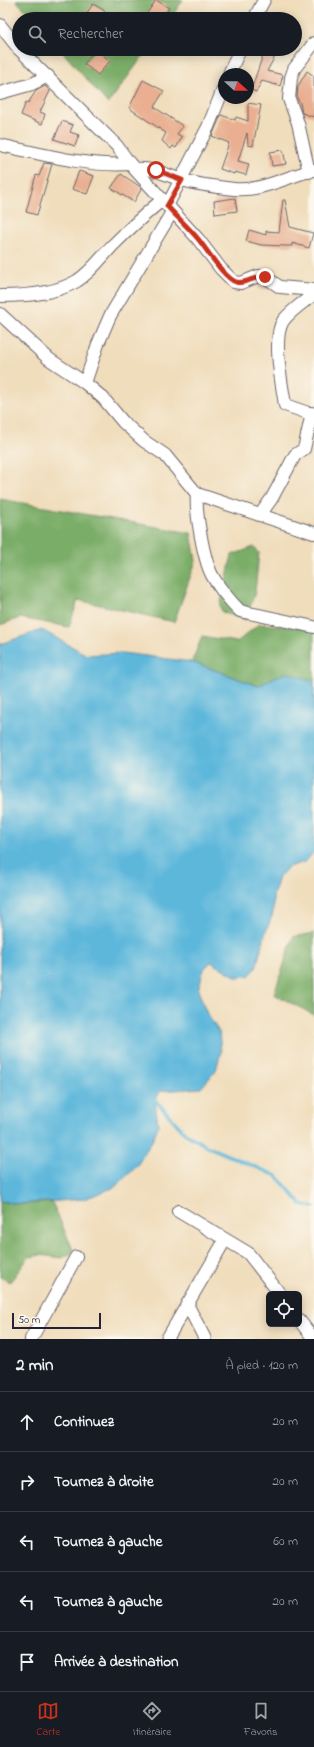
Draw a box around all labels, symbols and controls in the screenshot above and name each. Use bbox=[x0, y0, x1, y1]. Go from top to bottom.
search box bbox=[12, 12, 302, 56]
icon: search bbox=[26, 23, 48, 45]
text: Rechercher bbox=[58, 23, 123, 45]
north arrow bbox=[218, 68, 254, 104]
route start bbox=[147, 161, 165, 179]
route end bbox=[256, 268, 274, 286]
map controls bbox=[266, 1291, 302, 1327]
button: locate bbox=[266, 1291, 302, 1327]
scale bar bbox=[12, 1311, 101, 1330]
text: 50 m bbox=[18, 1312, 40, 1328]
text: 2 min bbox=[16, 1353, 53, 1378]
text: À pied · 120 m bbox=[225, 1356, 298, 1375]
icon: ahead bbox=[16, 1411, 38, 1433]
text: Continuez bbox=[54, 1411, 114, 1433]
text: 20 m bbox=[273, 1412, 298, 1431]
icon: right bbox=[16, 1471, 38, 1493]
text: Tournez à droite bbox=[54, 1471, 154, 1493]
text: 20 m bbox=[273, 1472, 298, 1491]
icon: left bbox=[16, 1531, 38, 1553]
text: Tournez à gauche bbox=[54, 1531, 162, 1553]
text: 60 m bbox=[273, 1532, 298, 1551]
icon: left bbox=[16, 1591, 38, 1613]
text: Tournez à gauche bbox=[54, 1591, 162, 1613]
text: 20 m bbox=[273, 1592, 298, 1611]
icon: arrive bbox=[16, 1651, 38, 1673]
text: Arrivée à destination bbox=[54, 1651, 179, 1673]
tab: Carte bbox=[36, 1700, 60, 1740]
tab: Itinéraire bbox=[133, 1700, 171, 1740]
tab: Favoris bbox=[244, 1700, 278, 1740]

